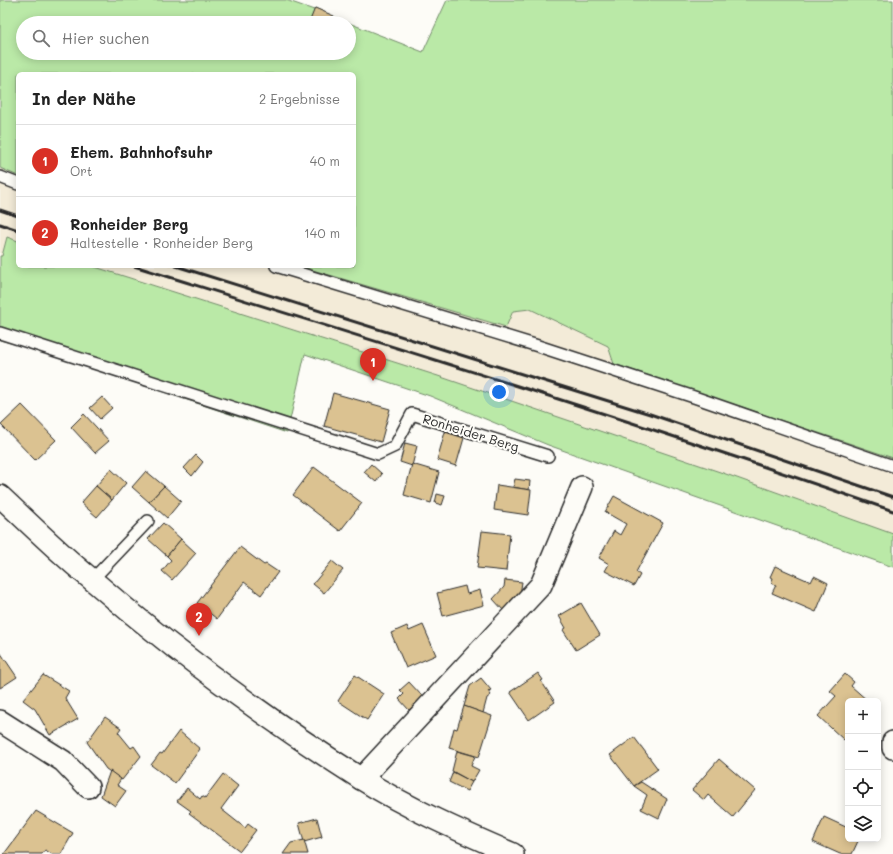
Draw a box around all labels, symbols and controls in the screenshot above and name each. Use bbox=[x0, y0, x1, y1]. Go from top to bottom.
search box bbox=[16, 16, 356, 60]
icon: search bbox=[30, 27, 52, 49]
text: Hier suchen bbox=[62, 28, 149, 48]
text: In der Nähe bbox=[32, 87, 136, 109]
text: 2 Ergebnisse bbox=[259, 90, 340, 107]
text: Ehem. Bahnhofsuhr bbox=[70, 142, 213, 162]
text: 1 bbox=[42, 152, 48, 169]
text: 40 m bbox=[310, 152, 340, 169]
text: Ort bbox=[70, 162, 93, 179]
text: Ronheider Berg bbox=[70, 214, 188, 234]
text: 2 bbox=[41, 224, 49, 241]
text: 140 m bbox=[304, 224, 340, 241]
text: Haltestelle · Ronheider Berg bbox=[70, 234, 253, 251]
pin: 1 bbox=[360, 348, 386, 381]
your location bbox=[489, 382, 509, 402]
street label: Ronheider Berg bbox=[421, 409, 521, 455]
pin: 2 bbox=[186, 603, 212, 636]
map controls bbox=[845, 698, 881, 842]
button: + bbox=[845, 698, 881, 734]
button: − bbox=[845, 734, 881, 770]
button: locate bbox=[845, 770, 881, 806]
button: layers bbox=[845, 806, 881, 842]

